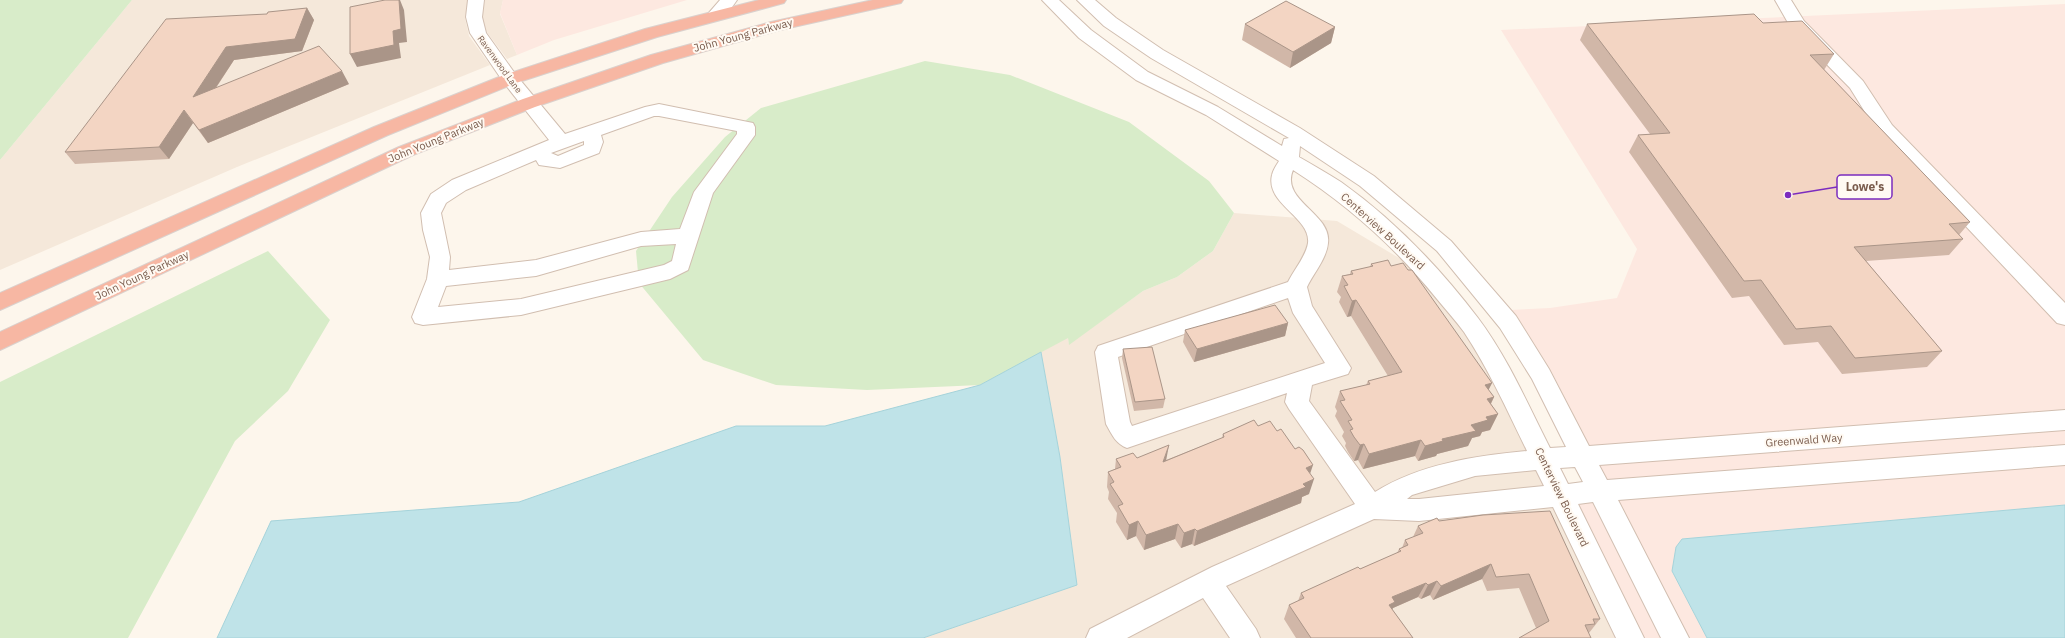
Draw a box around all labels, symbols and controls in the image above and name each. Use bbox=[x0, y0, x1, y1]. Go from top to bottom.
street label: John Young Parkway bbox=[692, 15, 794, 55]
street label: Ravenwood Lane bbox=[475, 33, 525, 95]
street label: John Young Parkway bbox=[386, 114, 486, 166]
callout: Lowe's bbox=[1837, 175, 1892, 199]
text: Lowe's bbox=[1846, 179, 1884, 194]
street label: Centerview Boulevard bbox=[1338, 190, 1428, 272]
street label: John Young Parkway bbox=[93, 247, 192, 303]
street label: Greenwald Way bbox=[1765, 430, 1843, 450]
street label: Centerview Boulevard bbox=[1532, 445, 1592, 549]

